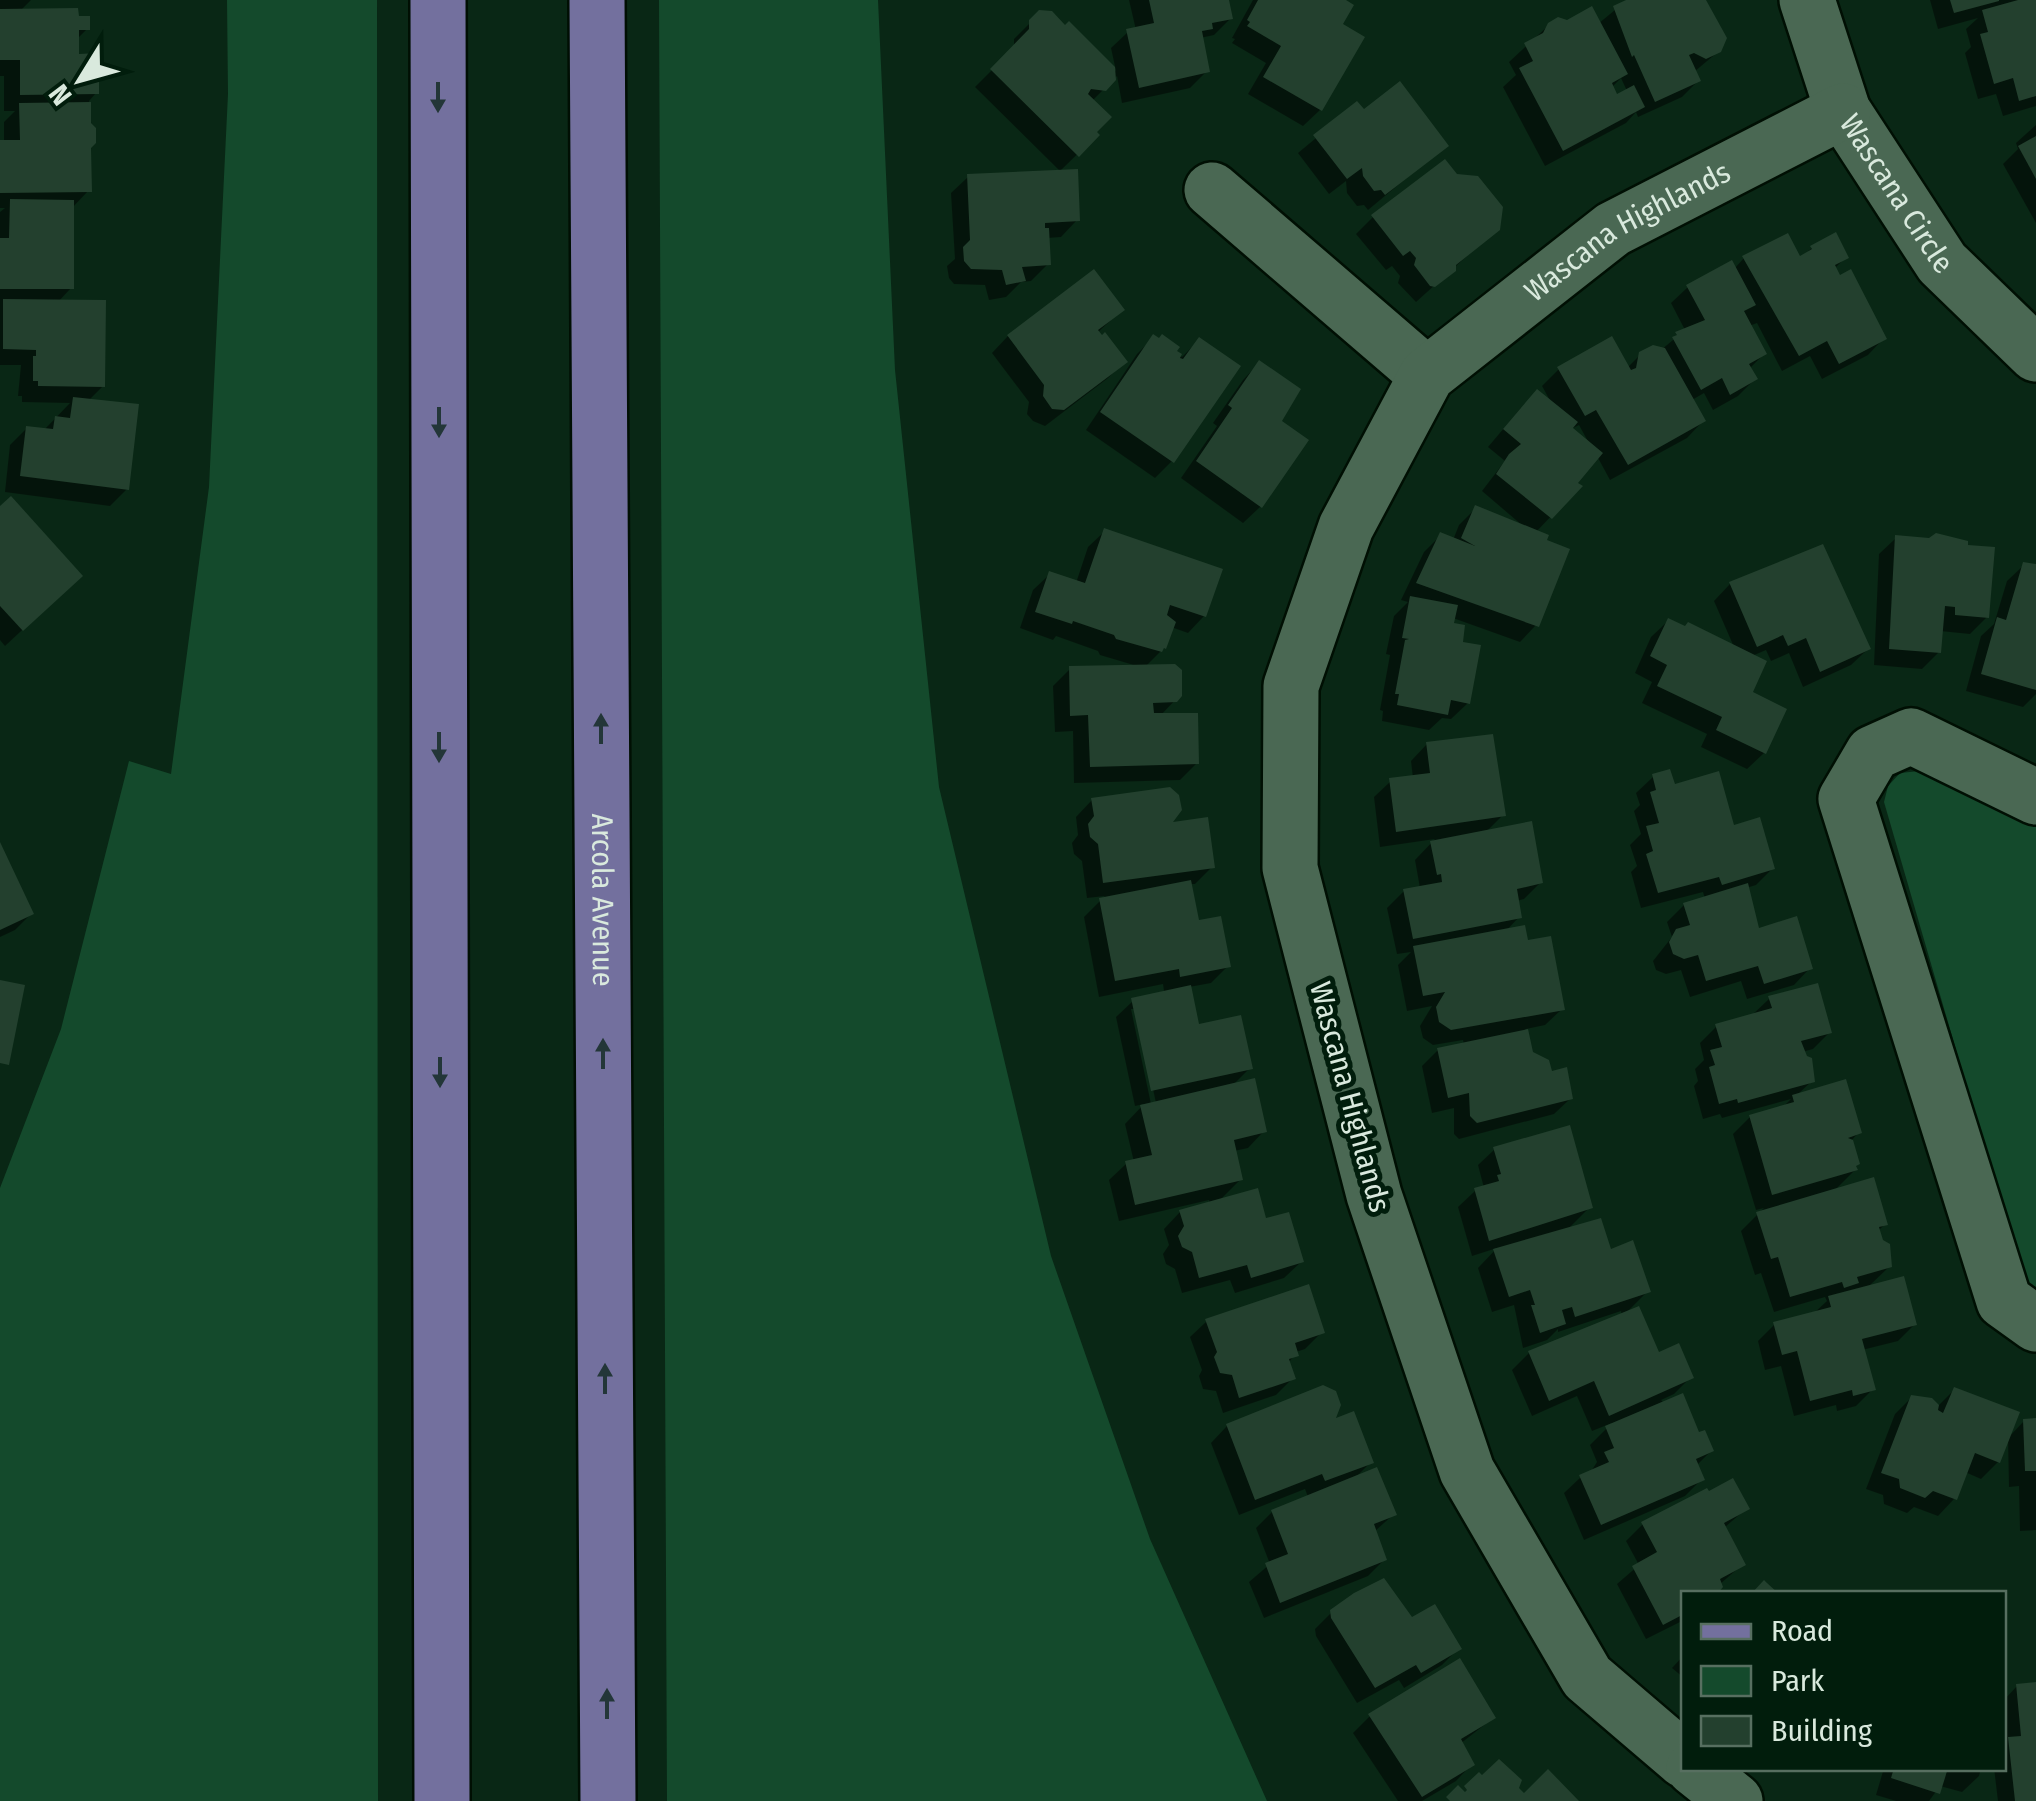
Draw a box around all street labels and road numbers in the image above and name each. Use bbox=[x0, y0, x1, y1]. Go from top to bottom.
street label: Wascana Circle bbox=[1832, 107, 1960, 281]
street label: Wascana Highlands bbox=[1518, 154, 1736, 309]
street label: Arcola Avenue bbox=[584, 813, 621, 987]
street label: Wascana Highlands bbox=[1302, 978, 1398, 1216]

